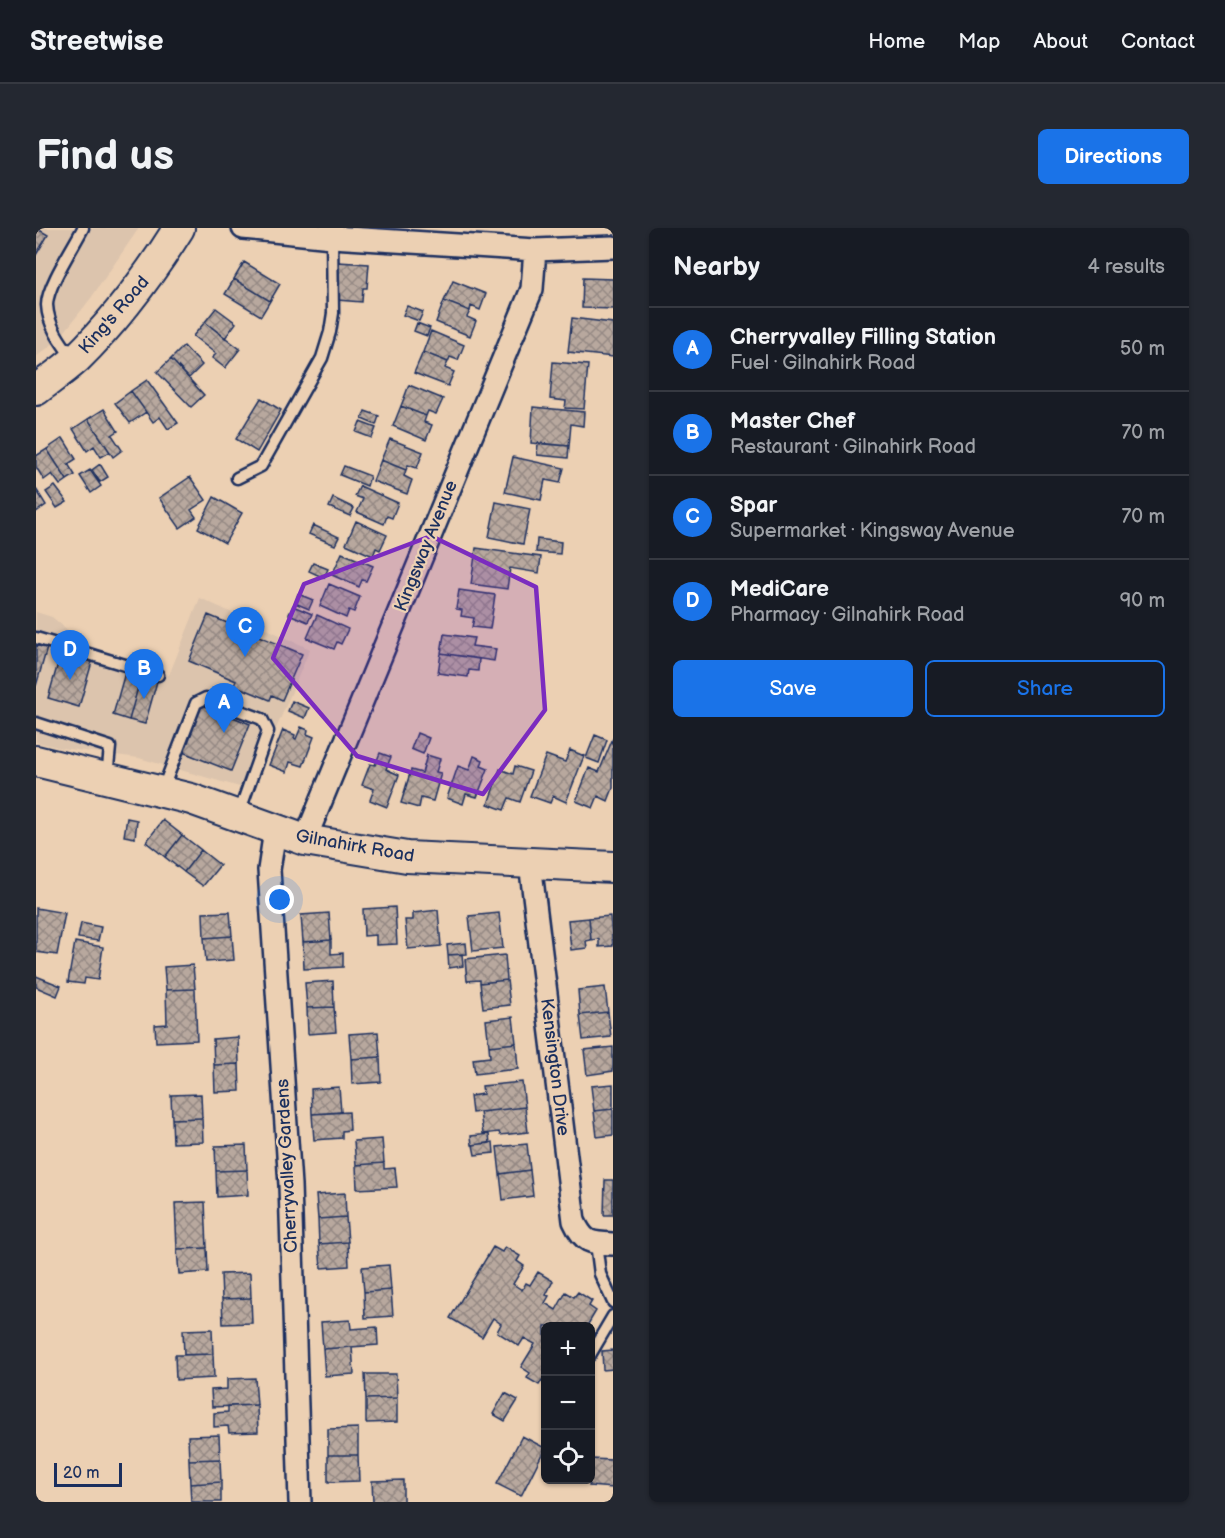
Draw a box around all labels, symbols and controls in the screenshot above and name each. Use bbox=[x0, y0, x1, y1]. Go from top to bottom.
text: Streetwise bbox=[30, 25, 163, 58]
text: Home bbox=[868, 29, 925, 54]
text: Map bbox=[958, 29, 1000, 54]
text: About bbox=[1033, 29, 1088, 54]
text: Contact bbox=[1121, 29, 1195, 54]
button: Directions bbox=[1038, 129, 1189, 184]
text: Find us bbox=[36, 131, 174, 182]
text: Nearby bbox=[673, 252, 760, 283]
text: 4 results bbox=[1087, 255, 1165, 279]
street label: King's Road bbox=[74, 272, 154, 358]
text: Cherryvalley Filling Station bbox=[730, 324, 996, 351]
text: A bbox=[686, 337, 699, 361]
text: 50 m bbox=[1120, 337, 1165, 361]
text: Fuel · Gilnahirk Road bbox=[730, 351, 915, 375]
text: Master Chef bbox=[730, 408, 855, 435]
text: B bbox=[685, 421, 700, 445]
text: 70 m bbox=[1121, 421, 1165, 445]
text: Restaurant · Gilnahirk Road bbox=[730, 435, 976, 459]
street label: Kingsway Avenue bbox=[390, 477, 462, 615]
text: Spar bbox=[730, 492, 777, 519]
text: C bbox=[685, 505, 700, 529]
text: 70 m bbox=[1121, 505, 1165, 529]
text: Supermarket · Kingsway Avenue bbox=[730, 519, 1015, 543]
text: MediCare bbox=[730, 576, 829, 603]
text: D bbox=[686, 589, 699, 613]
text: 90 m bbox=[1120, 589, 1165, 613]
text: Pharmacy · Gilnahirk Road bbox=[730, 603, 965, 627]
pin: C bbox=[226, 608, 264, 657]
pin: D bbox=[51, 630, 90, 680]
pin: B bbox=[124, 650, 164, 699]
button: Save bbox=[673, 660, 913, 717]
button: Share bbox=[925, 660, 1165, 717]
pin: A bbox=[204, 684, 243, 733]
street label: Gilnahirk Road bbox=[294, 825, 416, 867]
your location bbox=[265, 885, 294, 914]
street label: Kensington Drive bbox=[536, 997, 574, 1137]
street label: Cherryvalley Gardens bbox=[272, 1078, 302, 1254]
map controls bbox=[541, 1322, 595, 1484]
button: + bbox=[541, 1322, 595, 1376]
button: − bbox=[541, 1376, 595, 1430]
button: locate bbox=[541, 1430, 595, 1484]
scale bar bbox=[54, 1460, 122, 1488]
text: 20 m bbox=[63, 1464, 99, 1483]

